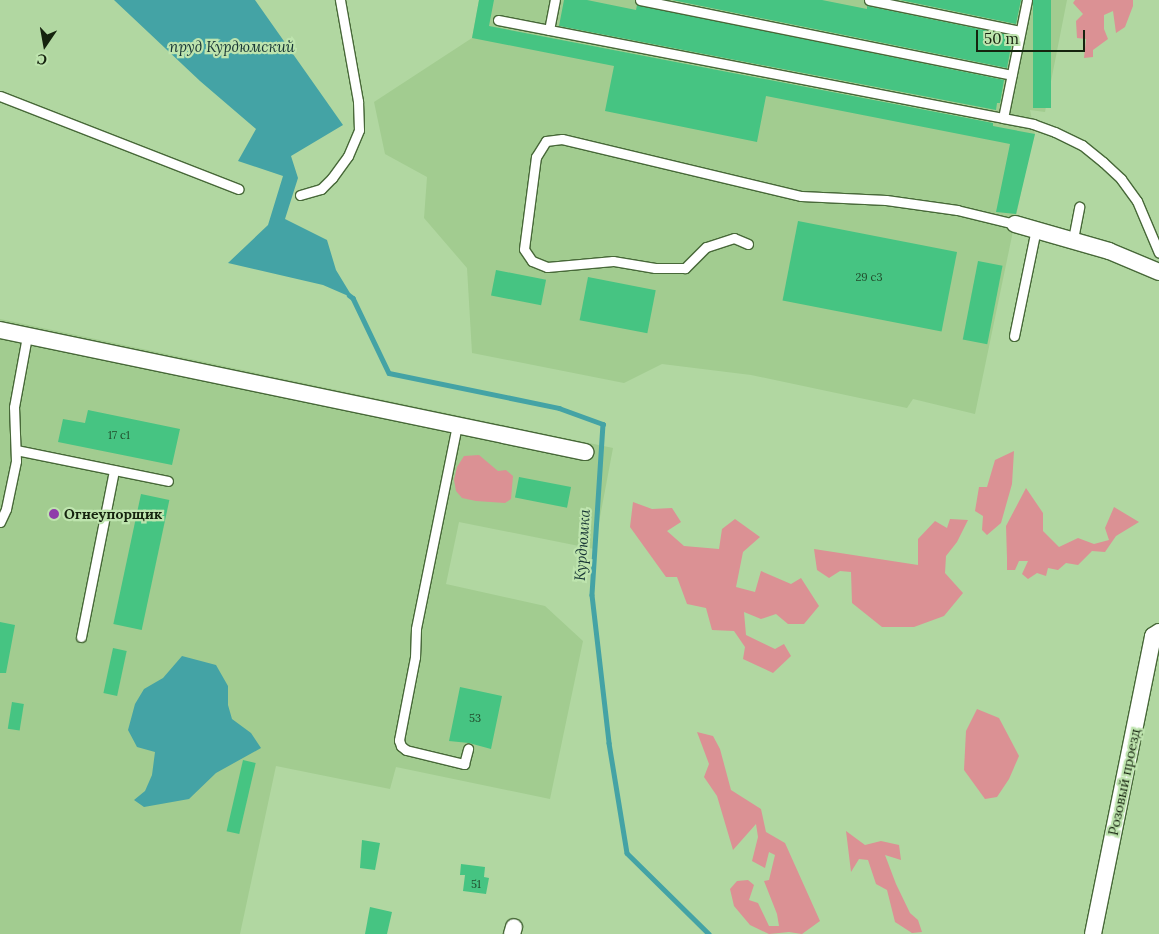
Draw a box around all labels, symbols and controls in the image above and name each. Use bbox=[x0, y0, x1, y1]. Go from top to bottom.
north arrow bbox=[20, 20, 70, 70]
scale bar bbox=[979, 20, 1088, 52]
text: 50 m bbox=[984, 29, 1019, 48]
water label: пруд Курдюмский bbox=[169, 38, 295, 56]
text: С bbox=[35, 50, 48, 69]
house number: 29 с3 bbox=[855, 270, 883, 284]
house number: 17 с1 bbox=[108, 428, 130, 442]
place label: Огнеупорщик bbox=[64, 506, 162, 522]
marker: Огнеупорщик bbox=[48, 508, 60, 520]
water label: Курдюмка bbox=[571, 509, 593, 581]
house number: 53 bbox=[469, 711, 481, 725]
street label: Розовый проезд bbox=[1104, 727, 1144, 837]
house number: 51 bbox=[471, 877, 481, 891]

